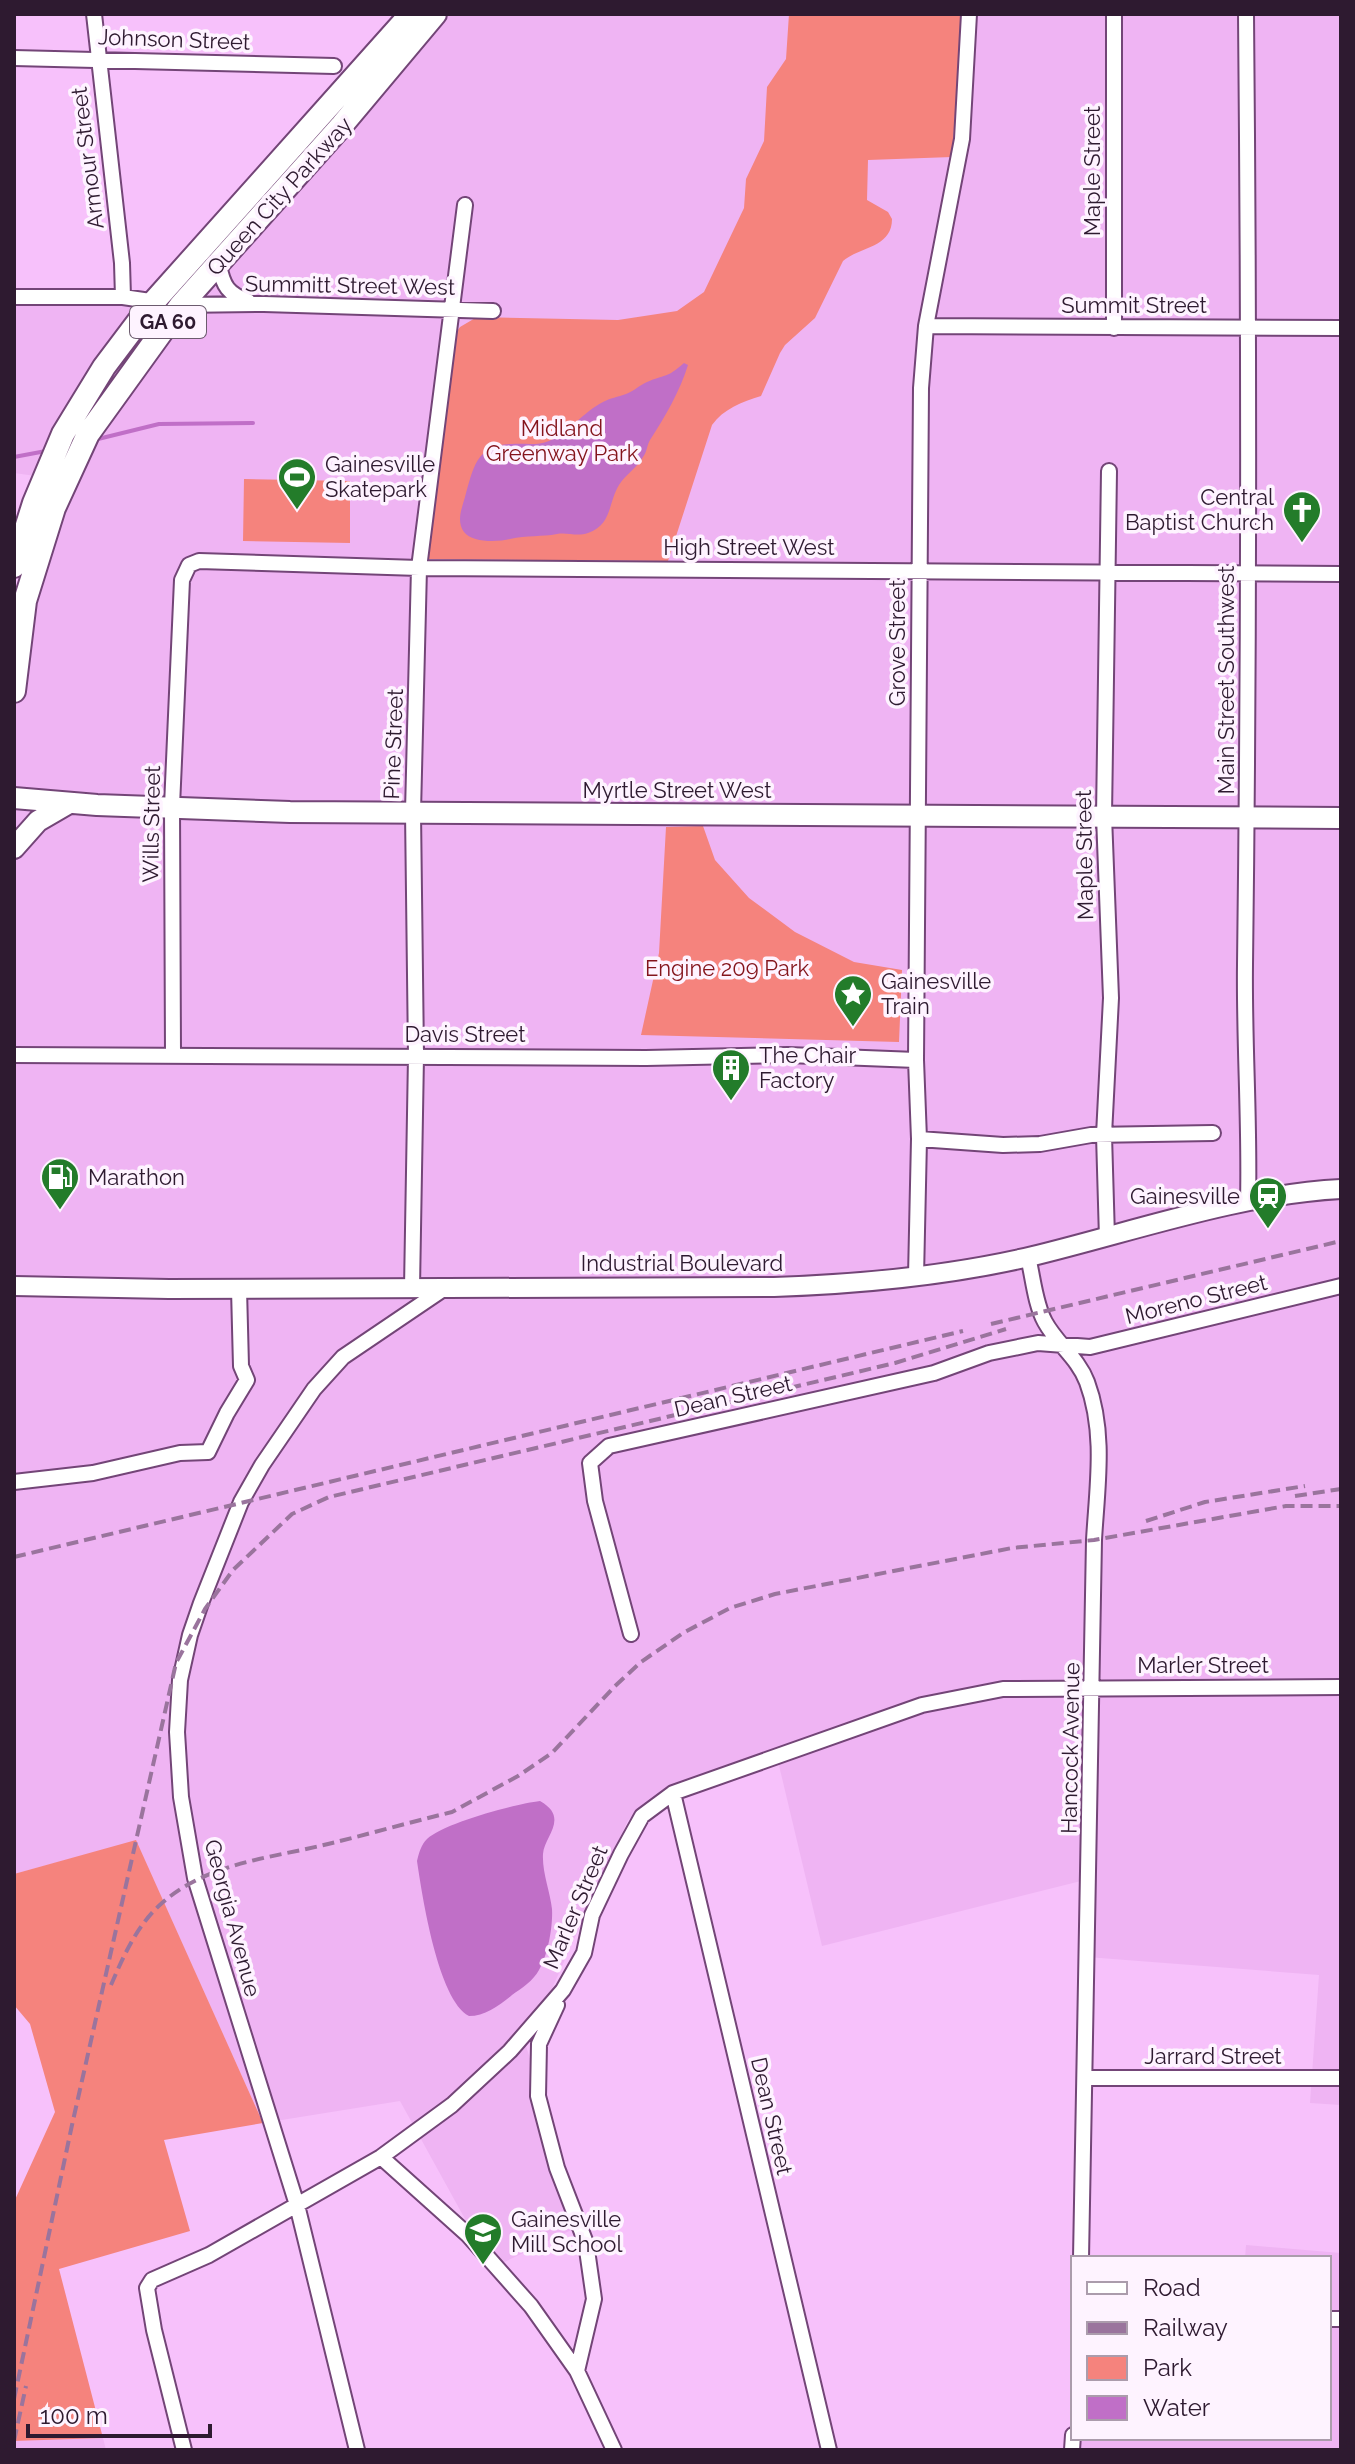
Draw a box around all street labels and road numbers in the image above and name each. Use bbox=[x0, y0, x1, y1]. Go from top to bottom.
street label: Johnson Street bbox=[97, 23, 251, 55]
street label: Armour Street bbox=[65, 85, 109, 230]
street label: Maple Street bbox=[1079, 105, 1105, 236]
street label: Queen City Parkway bbox=[201, 111, 357, 281]
street label: Summitt Street West bbox=[245, 270, 456, 300]
street label: Summit Street bbox=[1061, 292, 1207, 318]
road number: GA 60 bbox=[130, 306, 206, 338]
street label: High Street West bbox=[663, 534, 835, 560]
street label: Main Street Southwest bbox=[1213, 565, 1239, 794]
street label: Grove Street bbox=[884, 579, 910, 706]
street label: Pine Street bbox=[378, 688, 408, 800]
street label: Wills Street bbox=[137, 765, 165, 883]
street label: Myrtle Street West bbox=[582, 777, 772, 803]
street label: Maple Street bbox=[1070, 789, 1098, 920]
street label: Davis Street bbox=[404, 1021, 526, 1047]
street label: Industrial Boulevard bbox=[581, 1250, 783, 1276]
street label: Moreno Street bbox=[1123, 1269, 1270, 1329]
street label: Dean Street bbox=[672, 1370, 795, 1422]
street label: Marler Street bbox=[1137, 1652, 1269, 1678]
street label: Hancock Avenue bbox=[1056, 1662, 1084, 1834]
street label: Georgia Avenue bbox=[200, 1837, 267, 2000]
street label: Marler Street bbox=[537, 1841, 613, 1973]
street label: Jarrard Street bbox=[1144, 2043, 1282, 2069]
street label: Dean Street bbox=[746, 2055, 798, 2178]

